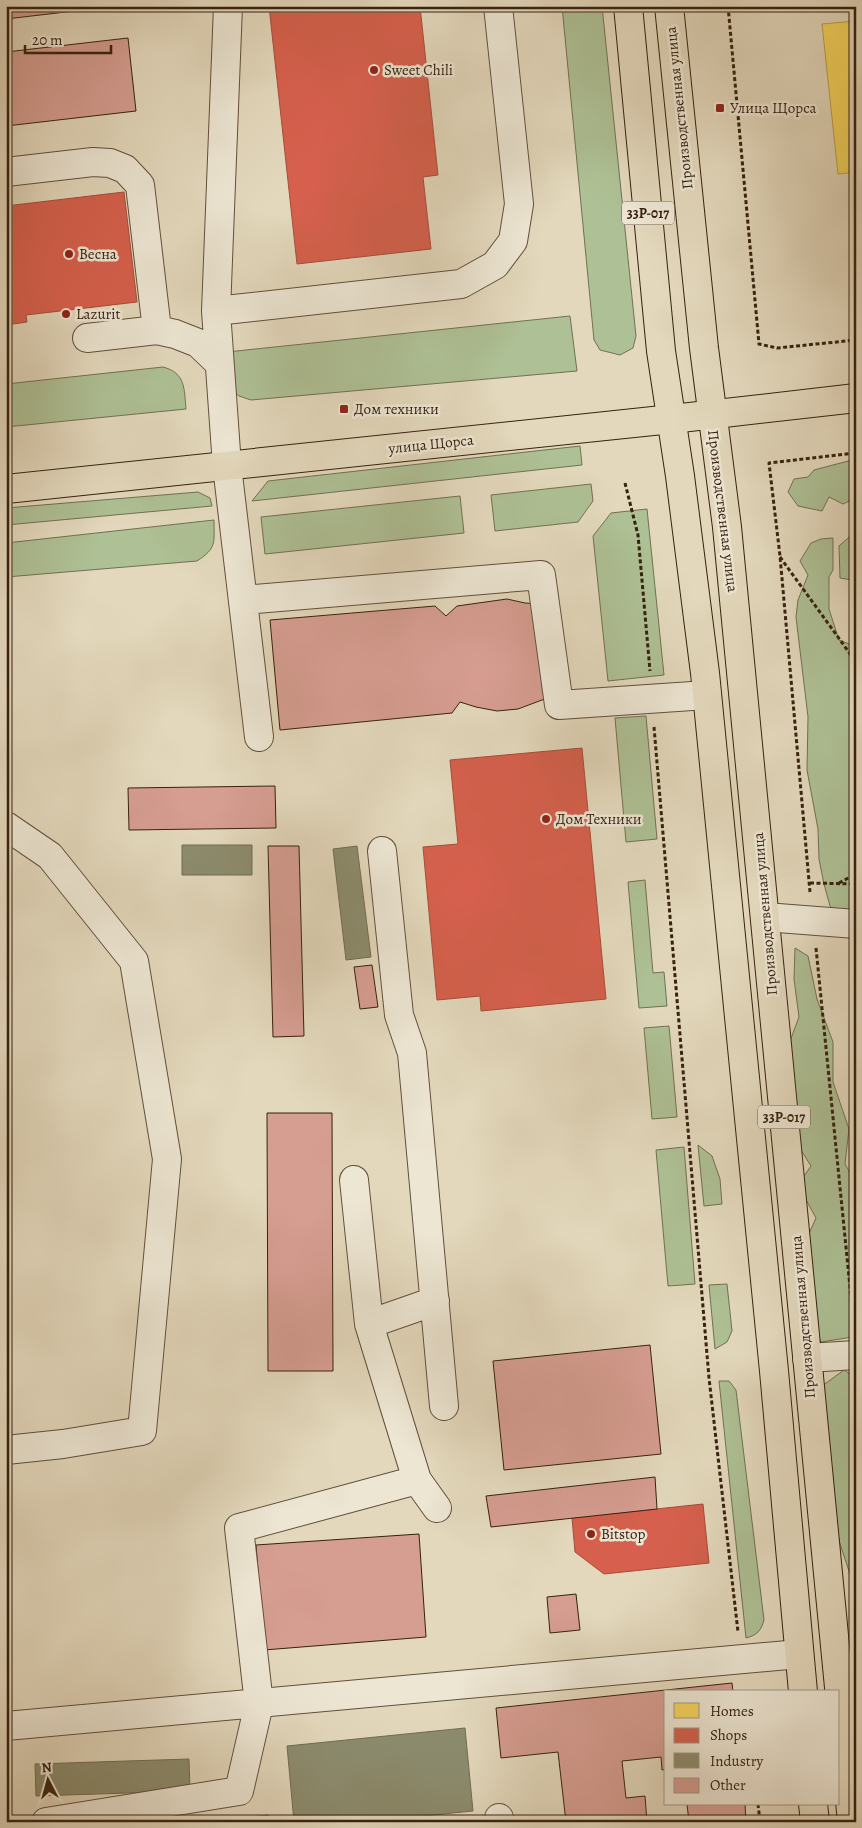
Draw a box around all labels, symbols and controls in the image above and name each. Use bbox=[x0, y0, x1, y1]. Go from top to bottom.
scale bar bbox=[25, 22, 111, 54]
street label: Производственная улица bbox=[661, 26, 697, 190]
text: 20 m bbox=[32, 30, 63, 50]
place label: Sweet Chili bbox=[384, 60, 453, 80]
marker: Sweet Chili bbox=[368, 64, 380, 76]
place label: Улица Щорса bbox=[730, 98, 817, 118]
marker: Улица Щорса bbox=[714, 102, 726, 114]
road number: 33Р-017 bbox=[622, 202, 674, 224]
place label: Весна bbox=[79, 244, 117, 264]
marker: Весна bbox=[63, 248, 75, 260]
place label: Lazurit bbox=[76, 304, 121, 324]
marker: Lazurit bbox=[60, 308, 72, 320]
place label: Дом техники bbox=[354, 399, 439, 419]
marker: Дом техники bbox=[338, 403, 350, 415]
street label: Производственная улица bbox=[703, 429, 743, 593]
street label: улица Щорса bbox=[386, 430, 475, 459]
place label: Дом Техники bbox=[556, 809, 642, 829]
marker: Дом Техники bbox=[540, 813, 552, 825]
street label: Производственная улица bbox=[748, 832, 782, 996]
road number: 33Р-017 bbox=[758, 1106, 810, 1128]
street label: Производственная улица bbox=[786, 1235, 820, 1399]
place label: Bitstop bbox=[601, 1524, 645, 1544]
marker: Bitstop bbox=[585, 1528, 597, 1540]
legend bbox=[664, 1690, 840, 1806]
text: Homes bbox=[710, 1701, 754, 1721]
text: Shops bbox=[710, 1725, 747, 1745]
text: Industry bbox=[710, 1751, 764, 1771]
north arrow bbox=[22, 1756, 72, 1806]
text: N bbox=[41, 1758, 53, 1778]
text: Other bbox=[710, 1775, 746, 1795]

